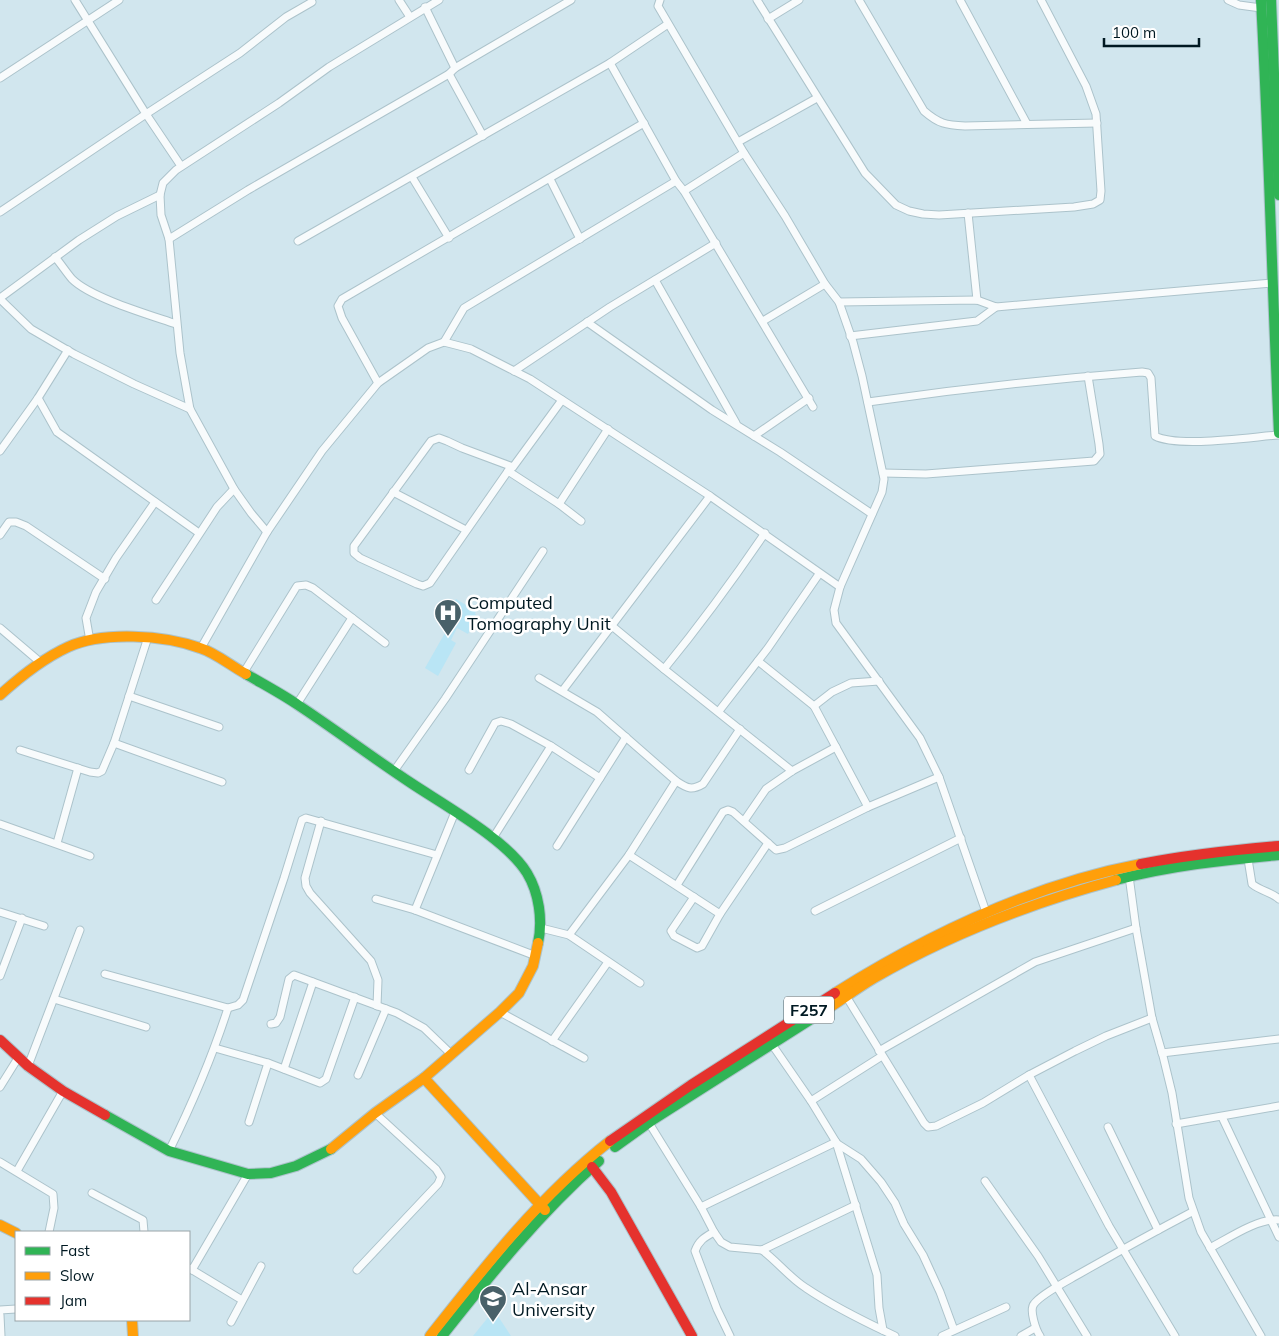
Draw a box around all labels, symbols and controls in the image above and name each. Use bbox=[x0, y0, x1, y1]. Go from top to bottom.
scale bar bbox=[1104, 15, 1199, 47]
text: 100 m bbox=[1112, 23, 1156, 42]
place label: Computed Tomography Unit bbox=[467, 591, 611, 635]
hospital icon: Computed Tomography Unit bbox=[433, 598, 463, 637]
road number: F257 bbox=[784, 996, 834, 1024]
legend bbox=[15, 1231, 190, 1321]
text: Fast bbox=[60, 1241, 90, 1260]
text: Slow bbox=[60, 1266, 94, 1285]
place label: Al-Ansar University bbox=[512, 1277, 595, 1321]
school or university icon: Al-Ansar University bbox=[478, 1284, 508, 1323]
text: Jam bbox=[60, 1291, 87, 1310]

